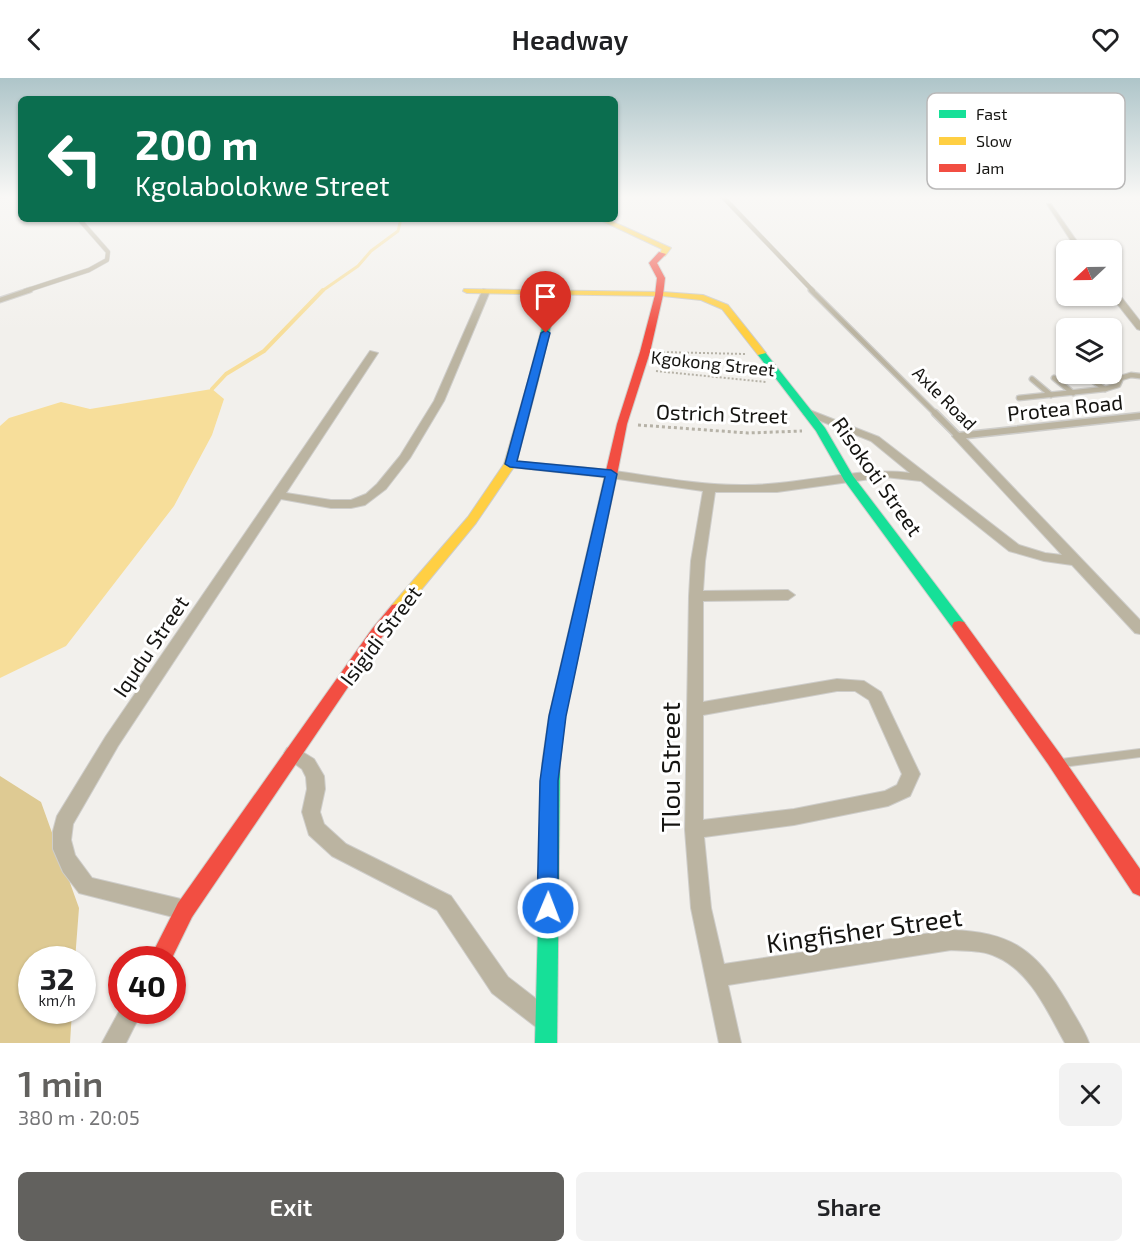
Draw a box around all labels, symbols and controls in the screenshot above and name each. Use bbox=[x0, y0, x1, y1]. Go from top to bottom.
icon: back bbox=[18, 23, 51, 56]
text: Headway bbox=[512, 23, 628, 55]
icon: heart bbox=[1089, 23, 1122, 56]
legend bbox=[927, 93, 1125, 189]
text: Fast bbox=[976, 104, 1007, 123]
text: 200 m bbox=[135, 118, 258, 168]
icon: left bbox=[36, 120, 114, 198]
text: Slow bbox=[976, 131, 1012, 150]
text: Jam bbox=[976, 158, 1004, 177]
text: Kgolabolokwe Street bbox=[135, 169, 390, 201]
north arrow bbox=[1056, 240, 1122, 306]
map controls bbox=[1056, 240, 1122, 384]
pin bbox=[520, 271, 571, 333]
icon: arrive bbox=[529, 280, 562, 313]
button: layers bbox=[1056, 318, 1122, 384]
street label: Kgokong Street bbox=[650, 346, 776, 380]
street label: Axle Road bbox=[909, 362, 981, 434]
street label: Protea Road bbox=[1006, 388, 1124, 426]
street label: Ostrich Street bbox=[656, 398, 788, 428]
street label: Risokoti Street bbox=[828, 412, 928, 540]
street label: Isigidi Street bbox=[334, 580, 426, 690]
street label: Iqudu Street bbox=[107, 591, 193, 701]
street label: Tlou Street bbox=[654, 702, 685, 832]
position arrow bbox=[516, 876, 580, 940]
street label: Kingfisher Street bbox=[764, 900, 964, 958]
speed limit sign: 40 bbox=[108, 946, 186, 1024]
text: 32 bbox=[40, 960, 74, 996]
text: km/h bbox=[38, 991, 76, 1009]
text: 1 min bbox=[18, 1061, 103, 1104]
button: close bbox=[1059, 1063, 1122, 1126]
text: 380 m · 20:05 bbox=[18, 1105, 140, 1129]
button: Exit bbox=[18, 1172, 564, 1241]
button: Share bbox=[576, 1172, 1122, 1241]

